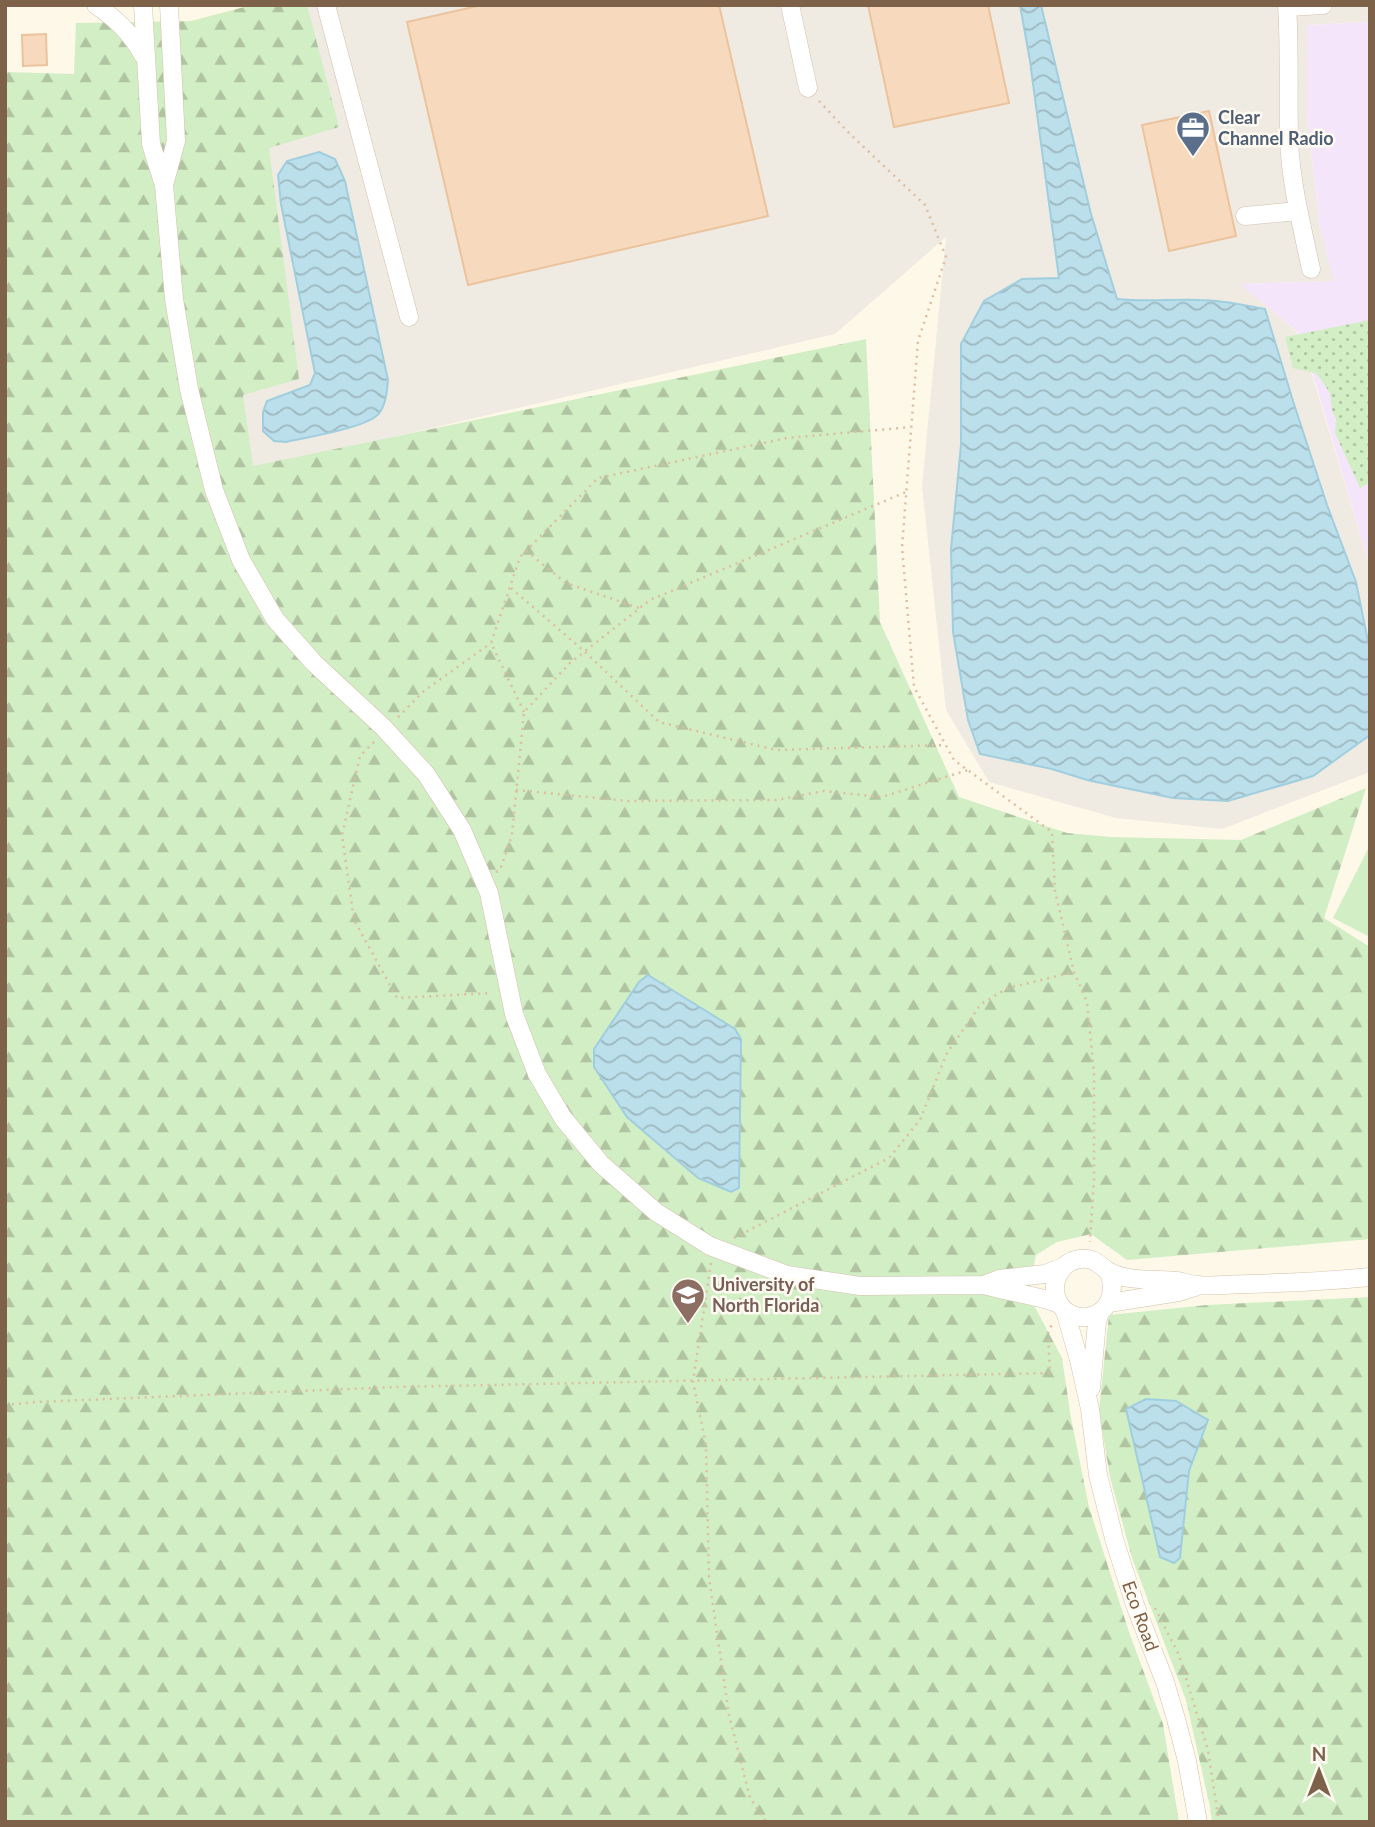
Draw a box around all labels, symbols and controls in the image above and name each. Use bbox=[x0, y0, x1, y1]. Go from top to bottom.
place label: Clear Channel Radio bbox=[1218, 106, 1334, 149]
office icon: Clear Channel Radio bbox=[1174, 109, 1212, 158]
place label: University of North Florida bbox=[712, 1273, 819, 1316]
school or university icon: University of North Florida bbox=[669, 1276, 707, 1325]
street label: Eco Road bbox=[1118, 1578, 1164, 1654]
north arrow bbox=[1284, 1736, 1354, 1806]
text: N bbox=[1312, 1742, 1326, 1765]

